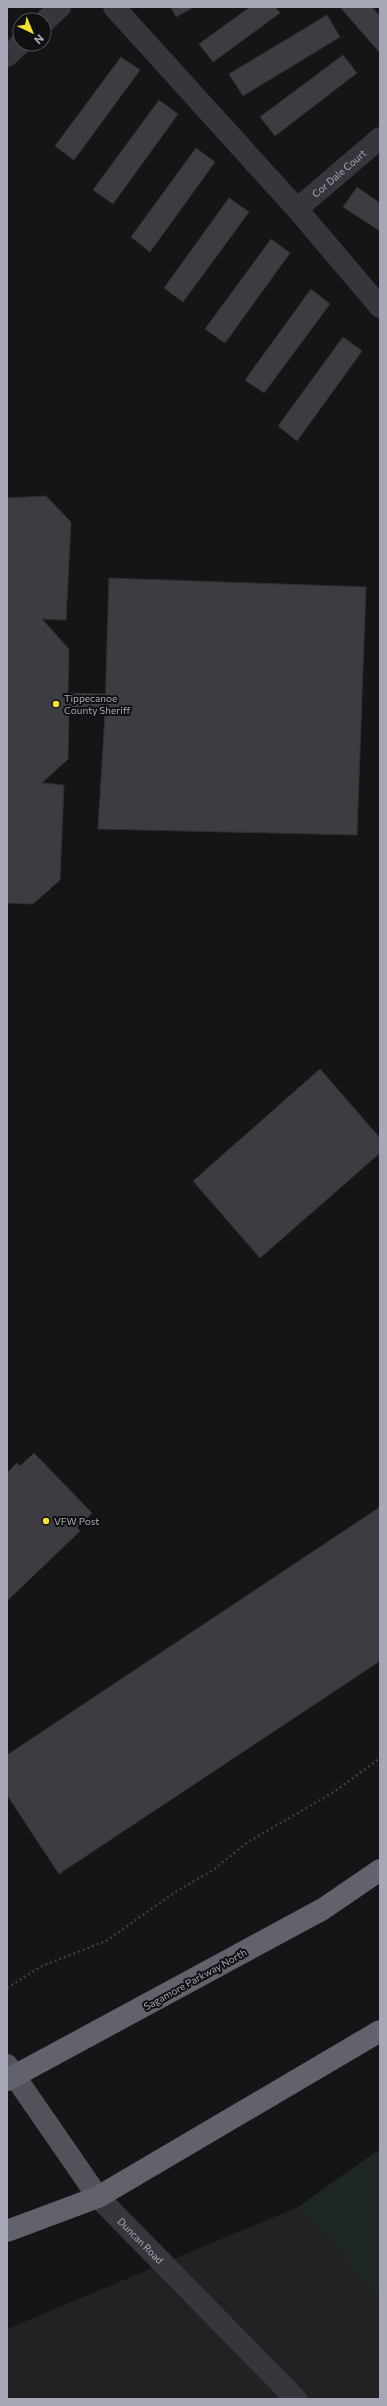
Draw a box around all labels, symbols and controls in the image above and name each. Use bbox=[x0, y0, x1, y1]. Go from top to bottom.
north arrow bbox=[12, 12, 52, 52]
text: N bbox=[32, 32, 47, 47]
street label: Cor Dale Court bbox=[309, 147, 368, 200]
place label: Tippecanoe County Sheriff bbox=[64, 692, 131, 716]
marker: Tippecanoe County Sheriff bbox=[51, 699, 61, 709]
place label: VFW Post bbox=[54, 1515, 99, 1527]
marker: VFW Post bbox=[41, 1516, 51, 1526]
street label: Sagamore Parkway North bbox=[141, 1946, 249, 2012]
street label: Duncan Road bbox=[115, 2215, 166, 2266]

